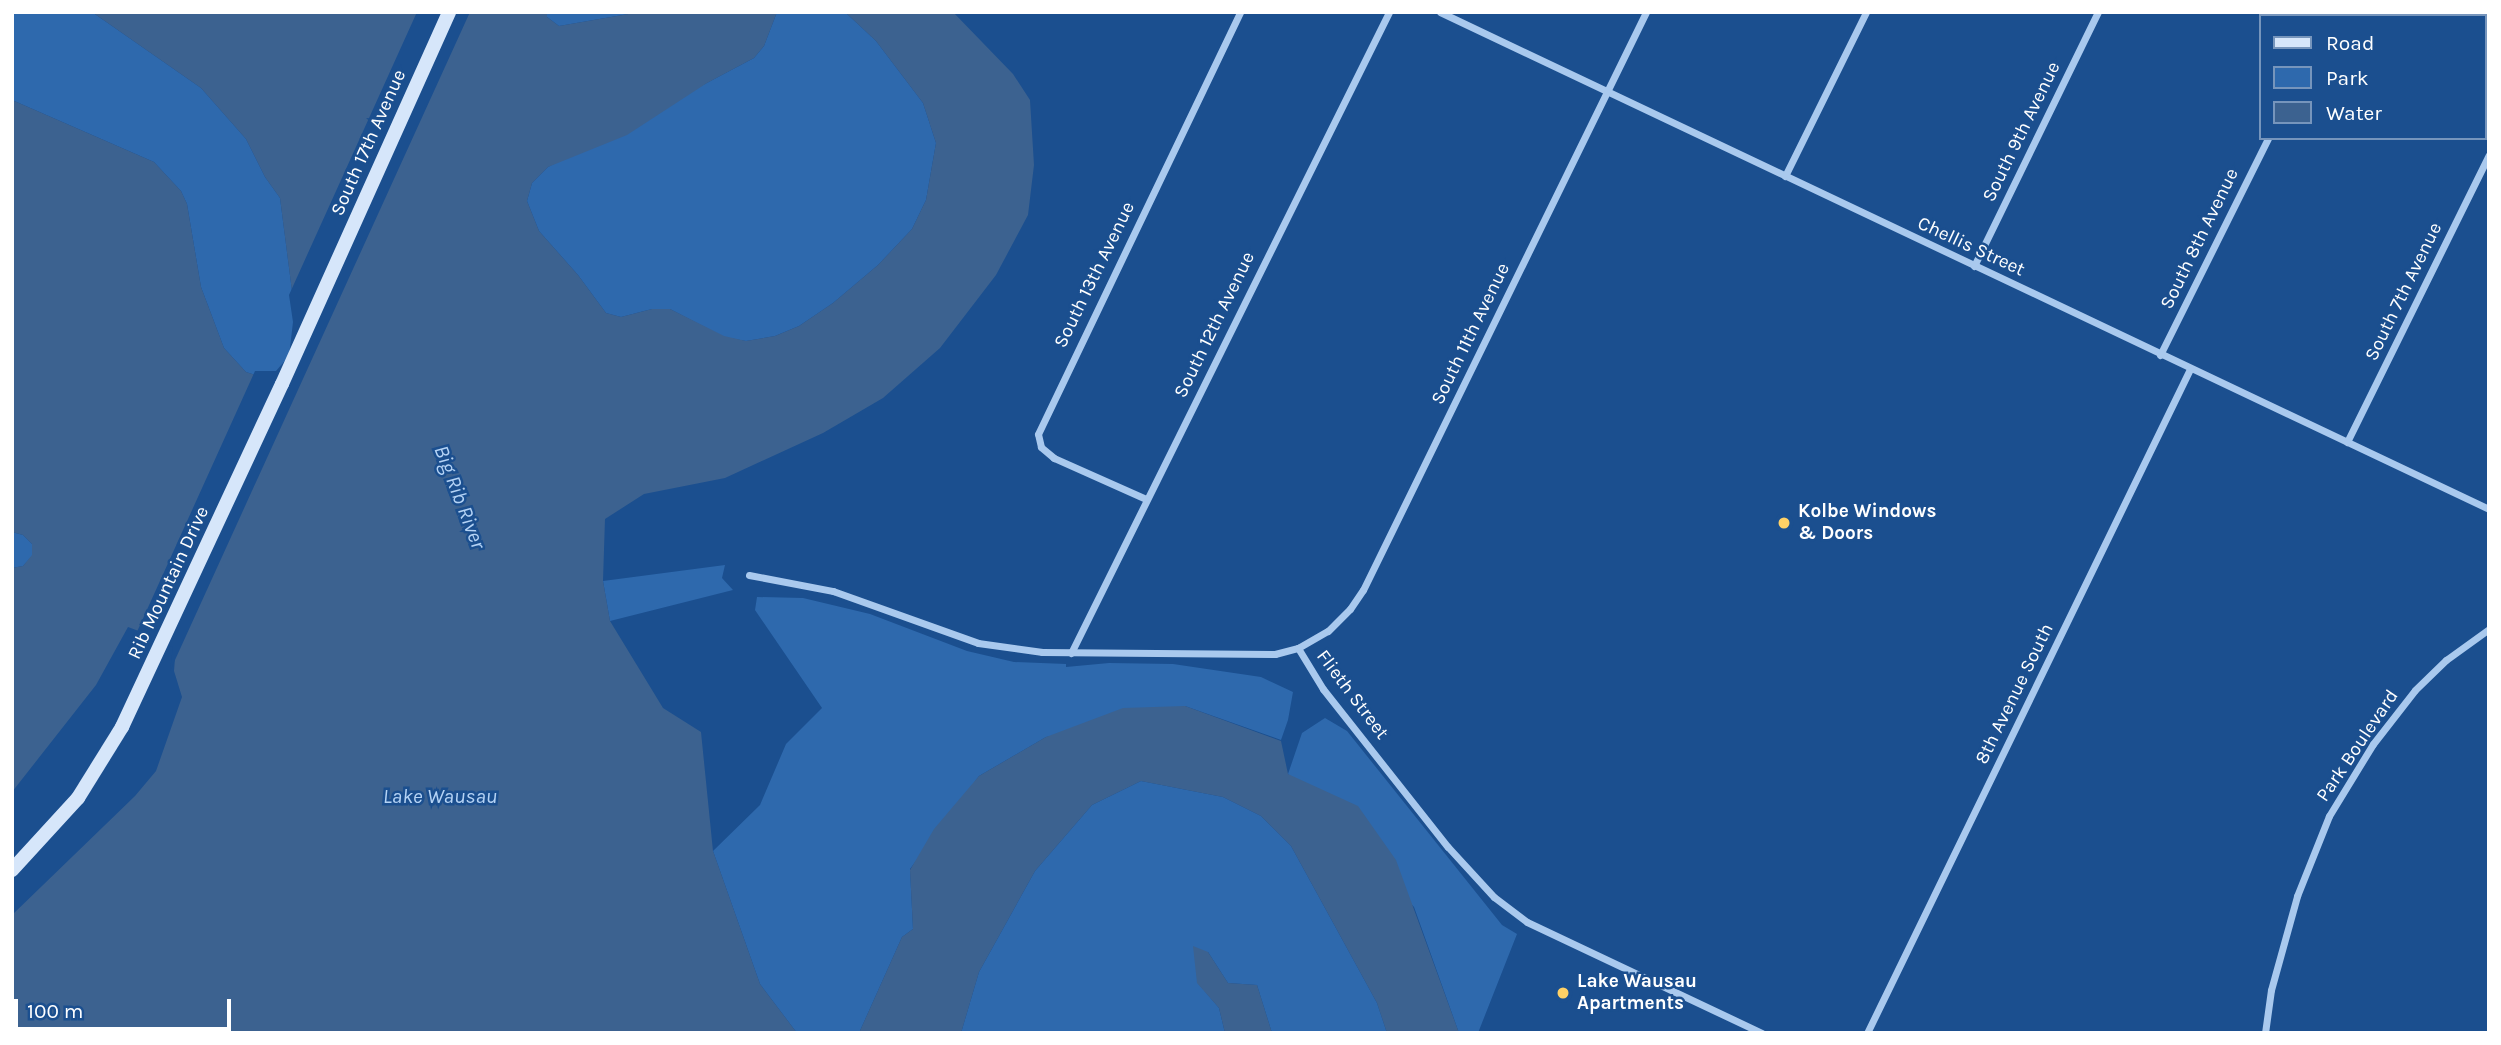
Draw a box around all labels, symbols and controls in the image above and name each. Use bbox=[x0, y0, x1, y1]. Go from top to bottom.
legend bbox=[2260, 14, 2487, 140]
text: Road bbox=[2326, 31, 2374, 55]
street label: South 9th Avenue bbox=[1978, 58, 2066, 206]
street label: South 17th Avenue bbox=[327, 66, 411, 220]
text: Park bbox=[2326, 66, 2369, 90]
text: Water bbox=[2326, 101, 2382, 125]
street label: South 8th Avenue bbox=[2156, 165, 2244, 313]
street label: South 13th Avenue bbox=[1050, 198, 1140, 352]
street label: Chellis Street bbox=[1914, 212, 2028, 282]
street label: South 7th Avenue bbox=[2361, 219, 2447, 365]
street label: South 12th Avenue bbox=[1170, 248, 1260, 402]
street label: South 11th Avenue bbox=[1427, 259, 1515, 409]
water label: Big Rib River bbox=[429, 442, 491, 552]
place label: Kolbe Windows & Doors bbox=[1798, 501, 1936, 545]
street label: Rib Mountain Drive bbox=[124, 503, 214, 663]
marker: Kolbe Windows & Doors bbox=[1776, 515, 1792, 531]
street label: 8th Avenue South bbox=[1971, 620, 2059, 768]
street label: Flieth Street bbox=[1311, 646, 1393, 744]
street label: Park Boulevard bbox=[2312, 686, 2404, 806]
water label: Lake Wausau bbox=[383, 783, 497, 809]
place label: Lake Wausau Apartments bbox=[1577, 971, 1697, 1015]
marker: Lake Wausau Apartments bbox=[1555, 985, 1571, 1001]
scale bar bbox=[18, 986, 234, 1030]
text: 100 m bbox=[27, 999, 84, 1023]

